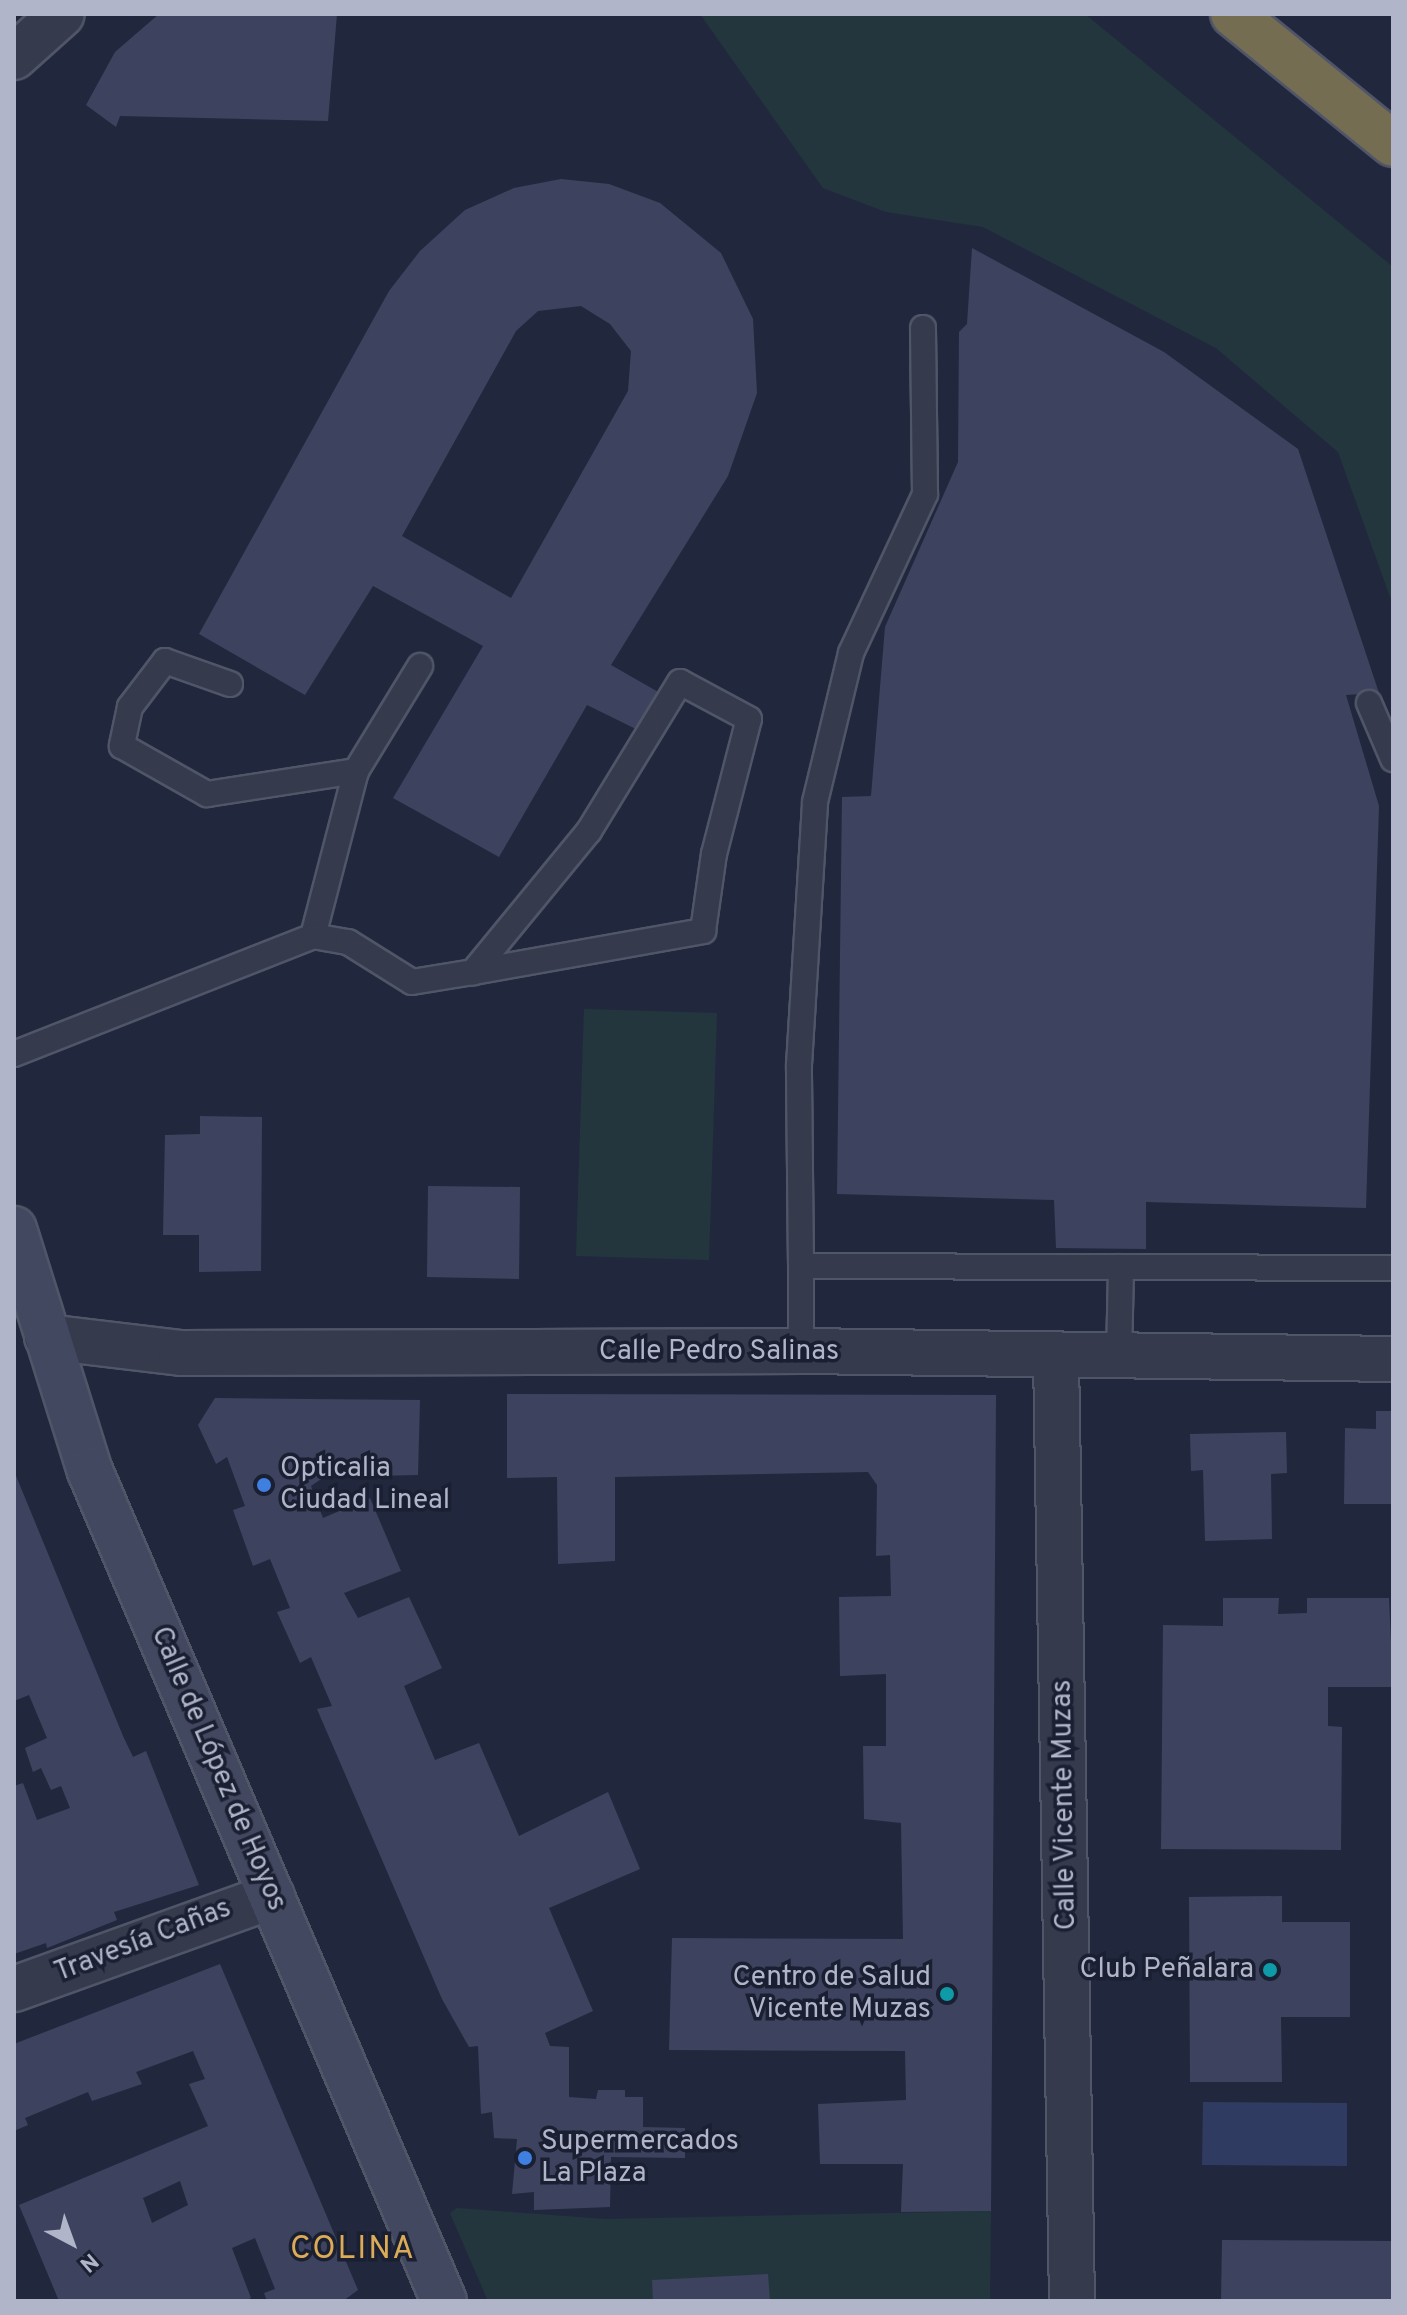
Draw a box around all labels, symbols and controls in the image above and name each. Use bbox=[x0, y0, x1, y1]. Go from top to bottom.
street label: Calle Pedro Salinas bbox=[599, 1335, 839, 1369]
place label: Opticalia Ciudad Lineal bbox=[280, 1452, 450, 1518]
marker: Opticalia Ciudad Lineal bbox=[255, 1476, 273, 1494]
street label: Calle de López de Hoyos bbox=[143, 1622, 293, 1916]
street label: Calle Vicente Muzas bbox=[1046, 1679, 1084, 1931]
street label: Travesía Cañas bbox=[50, 1892, 236, 1990]
place label: Club Peñalara bbox=[1079, 1953, 1254, 1987]
place label: Centro de Salud Vicente Muzas bbox=[733, 1961, 931, 2027]
marker: Club Peñalara bbox=[1261, 1961, 1279, 1979]
marker: Centro de Salud Vicente Muzas bbox=[938, 1985, 956, 2003]
place label: Supermercados La Plaza bbox=[541, 2125, 739, 2191]
marker: Supermercados La Plaza bbox=[516, 2149, 534, 2167]
north arrow bbox=[32, 2203, 112, 2283]
district label: COLINA bbox=[290, 2231, 416, 2269]
text: N bbox=[73, 2246, 103, 2277]

